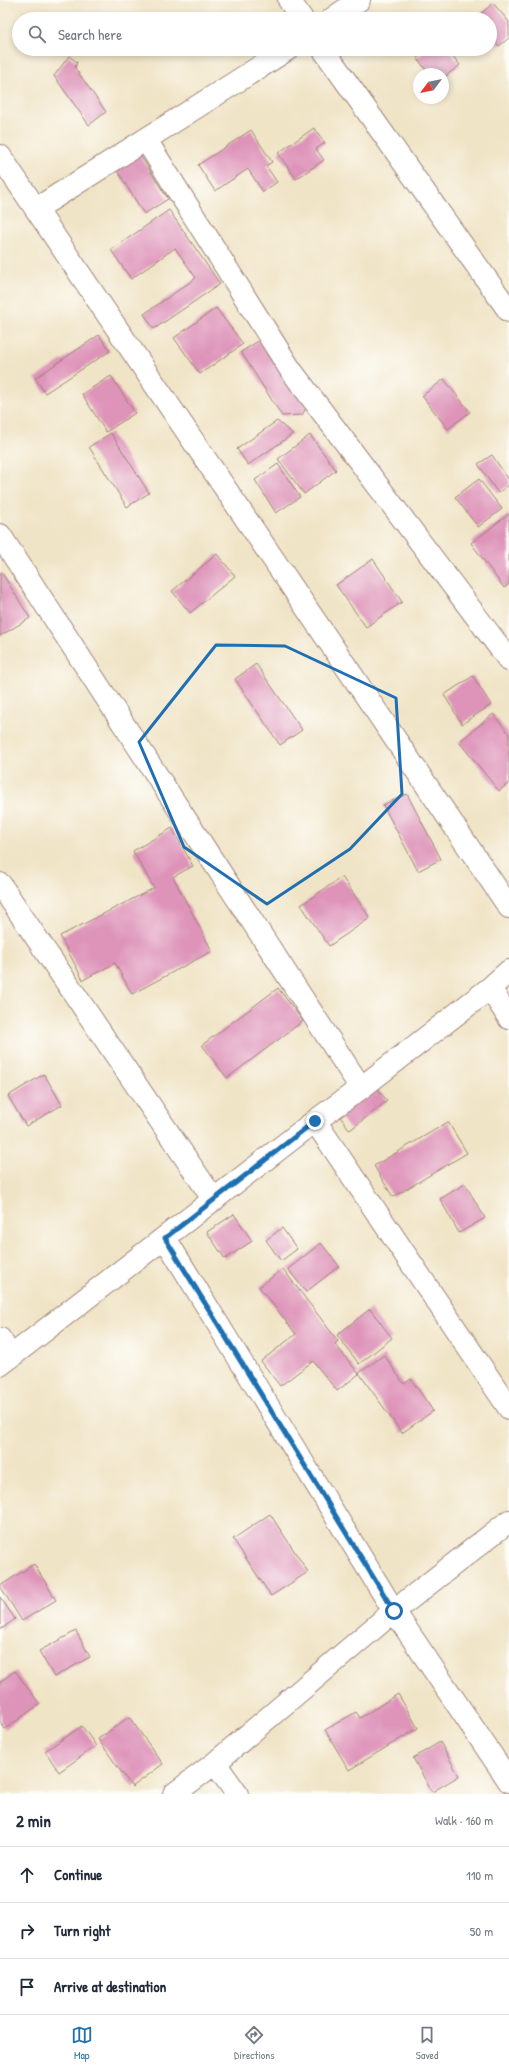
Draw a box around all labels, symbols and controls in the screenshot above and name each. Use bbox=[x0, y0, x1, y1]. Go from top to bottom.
search box bbox=[12, 12, 497, 56]
icon: search bbox=[26, 23, 48, 45]
text: Search here bbox=[58, 24, 122, 45]
north arrow bbox=[413, 68, 449, 104]
route end bbox=[306, 1112, 324, 1130]
route start bbox=[385, 1602, 403, 1620]
text: 2 min bbox=[16, 1809, 51, 1832]
text: Walk · 160 m bbox=[435, 1811, 493, 1829]
icon: ahead bbox=[16, 1864, 38, 1886]
text: Continue bbox=[54, 1864, 102, 1885]
text: 110 m bbox=[466, 1866, 493, 1884]
icon: right bbox=[16, 1920, 38, 1942]
text: Turn right bbox=[54, 1920, 110, 1941]
text: 50 m bbox=[470, 1922, 493, 1940]
icon: arrive bbox=[16, 1976, 38, 1998]
text: Arrive at destination bbox=[54, 1976, 166, 1997]
tab: Map bbox=[71, 2024, 93, 2062]
tab: Directions bbox=[234, 2024, 275, 2062]
tab: Saved bbox=[416, 2024, 438, 2062]

